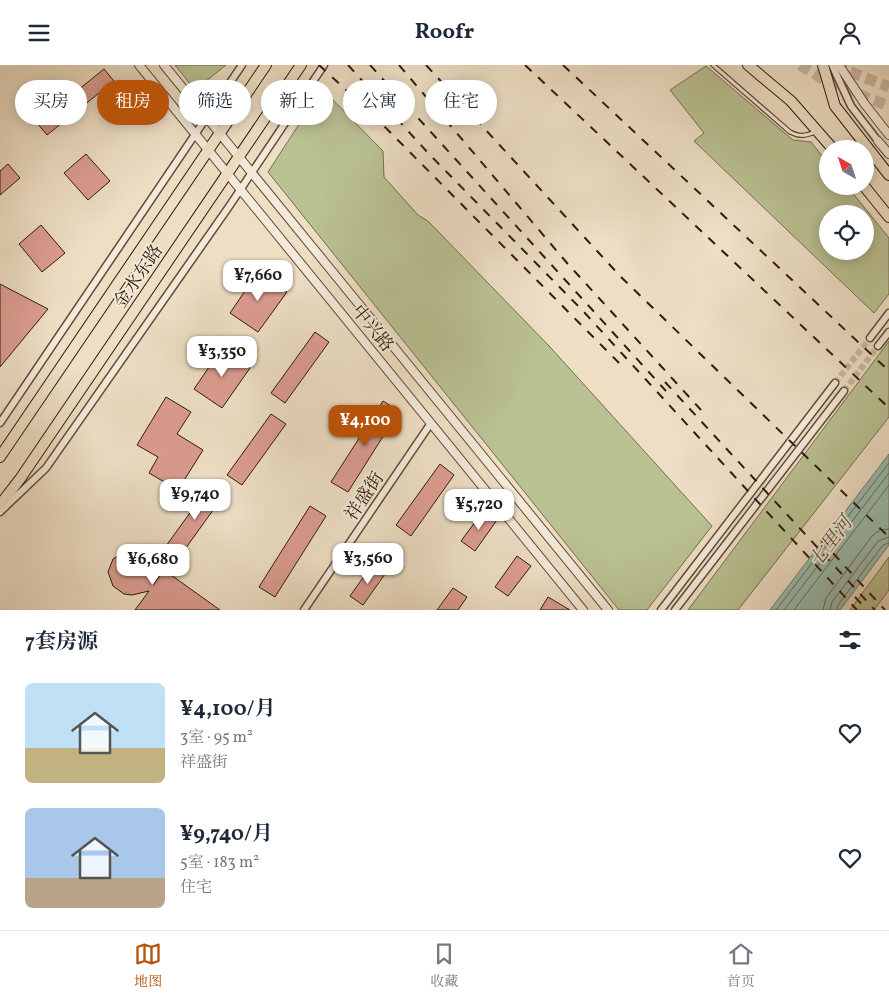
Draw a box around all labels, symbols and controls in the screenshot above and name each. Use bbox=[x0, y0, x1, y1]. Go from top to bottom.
text: Roofr bbox=[415, 17, 474, 48]
icon: menu bbox=[25, 19, 53, 47]
icon: person bbox=[836, 19, 864, 47]
chip: 买房 bbox=[15, 80, 87, 125]
chip: 租房 bbox=[97, 80, 169, 125]
chip: 筛选 bbox=[179, 80, 251, 125]
chip: 新上 bbox=[261, 80, 333, 125]
chip: 公寓 bbox=[343, 80, 415, 125]
chip: 住宅 bbox=[425, 80, 497, 125]
north arrow bbox=[819, 140, 874, 195]
map controls bbox=[819, 140, 874, 260]
button: locate bbox=[819, 205, 874, 260]
street label: 金水东路 bbox=[109, 240, 170, 314]
pin: ¥7,660 bbox=[217, 259, 299, 302]
text: ¥7,660 bbox=[234, 265, 282, 287]
street label: 中兴路 bbox=[345, 300, 399, 358]
pin: ¥3,350 bbox=[181, 335, 263, 378]
text: ¥3,350 bbox=[198, 341, 246, 363]
pin: ¥4,100 bbox=[324, 405, 406, 447]
text: ¥4,100 bbox=[340, 410, 390, 432]
street label: 祥盛街 bbox=[340, 467, 391, 526]
pin: ¥9,740 bbox=[154, 479, 236, 521]
text: ¥9,740 bbox=[171, 484, 219, 506]
pin: ¥5,720 bbox=[438, 489, 520, 531]
text: ¥5,720 bbox=[455, 494, 503, 516]
water label: 七里河 bbox=[804, 509, 861, 573]
pin: ¥6,680 bbox=[112, 543, 194, 586]
pin: ¥3,560 bbox=[327, 543, 409, 585]
text: ¥3,560 bbox=[343, 548, 393, 570]
text: ¥6,680 bbox=[128, 549, 178, 571]
icon: filters bbox=[836, 626, 864, 654]
text: 7套房源 bbox=[25, 628, 98, 657]
text: ¥4,100/月 bbox=[180, 695, 276, 724]
icon: home bbox=[65, 703, 125, 763]
icon: heart bbox=[836, 719, 864, 747]
text: 3室 · 95 m² bbox=[180, 727, 253, 749]
text: 祥盛街 bbox=[180, 752, 228, 774]
text: ¥9,740/月 bbox=[180, 820, 273, 849]
icon: home bbox=[65, 828, 125, 888]
icon: heart bbox=[836, 844, 864, 872]
text: 5室 · 183 m² bbox=[180, 852, 259, 874]
text: 住宅 bbox=[180, 877, 212, 899]
tab: 地图 bbox=[134, 940, 162, 992]
tab: 收藏 bbox=[430, 940, 458, 992]
tab: 首页 bbox=[727, 940, 755, 992]

